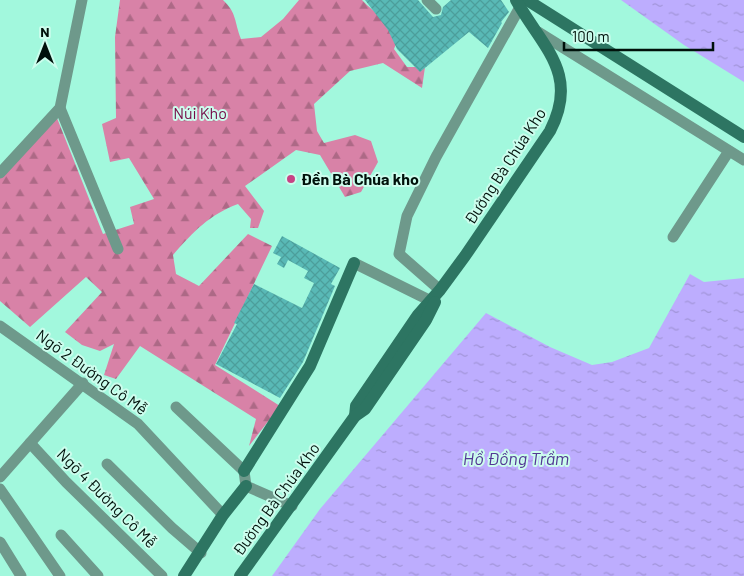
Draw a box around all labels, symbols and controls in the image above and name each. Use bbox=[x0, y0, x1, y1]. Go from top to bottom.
north arrow bbox=[20, 20, 70, 70]
scale bar bbox=[564, 20, 713, 52]
text: N bbox=[40, 23, 50, 40]
text: 100 m bbox=[572, 27, 610, 45]
park label: Núi Kho bbox=[173, 103, 227, 122]
street label: Đường Bà Chúa Kho bbox=[460, 104, 549, 227]
place label: Đền Bà Chúa kho bbox=[301, 169, 419, 188]
marker: Đền Bà Chúa kho bbox=[285, 173, 297, 185]
street label: Ngõ 2 Đường Cô Mễ bbox=[33, 325, 152, 418]
street label: Đường Bà Chúa Kho bbox=[228, 439, 323, 559]
street label: Ngõ 4 Đường Cô Mễ bbox=[54, 444, 161, 551]
water label: Hồ Đồng Trầm bbox=[463, 447, 569, 469]

